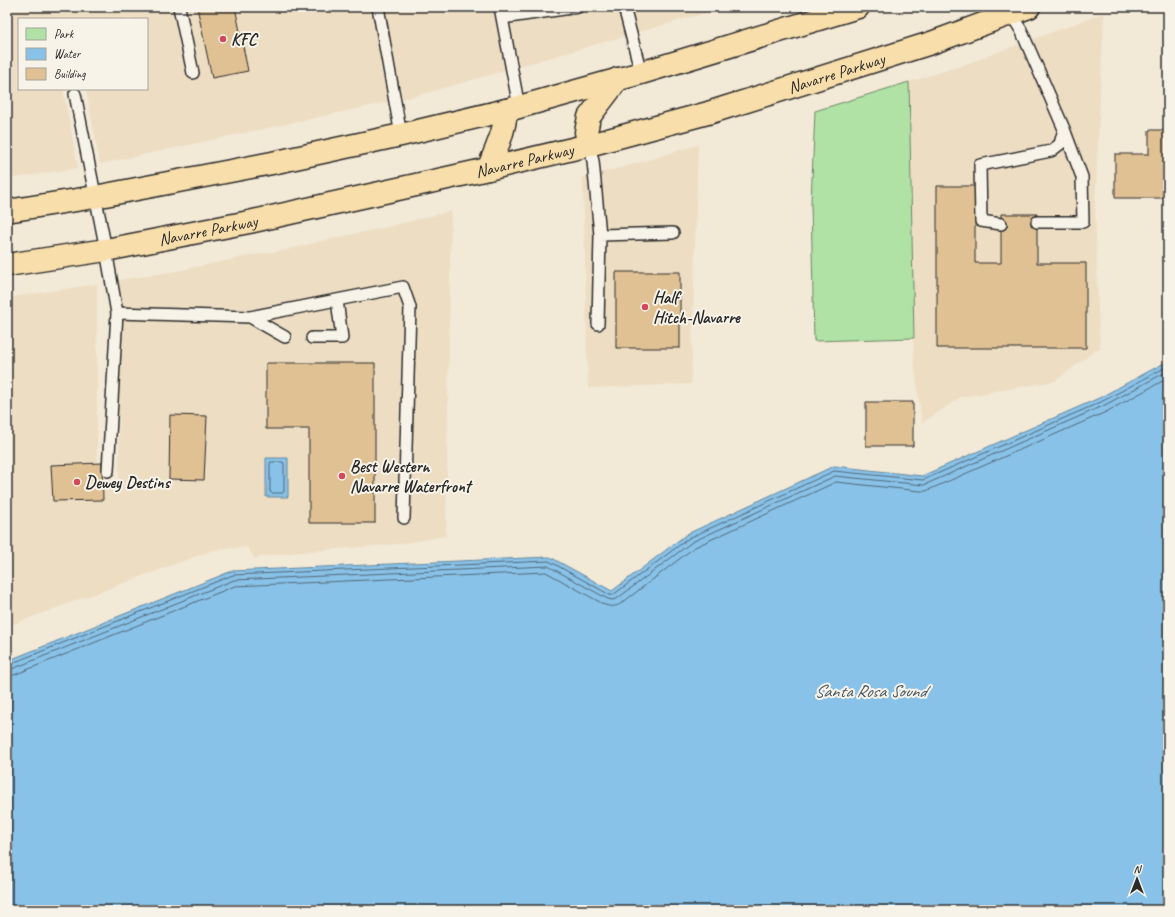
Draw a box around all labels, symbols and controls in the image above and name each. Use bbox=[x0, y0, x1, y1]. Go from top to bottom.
legend bbox=[18, 18, 148, 90]
text: Park bbox=[54, 26, 75, 42]
place label: KFC bbox=[231, 29, 259, 50]
marker: KFC bbox=[218, 34, 228, 44]
text: Water bbox=[54, 46, 82, 62]
street label: Navarre Parkway bbox=[785, 47, 888, 98]
text: Building bbox=[54, 66, 86, 82]
street label: Navarre Parkway bbox=[473, 138, 577, 182]
street label: Navarre Parkway bbox=[157, 210, 260, 250]
place label: Half Hitch-Navarre bbox=[653, 287, 741, 328]
marker: Half Hitch-Navarre bbox=[640, 302, 650, 312]
place label: Best Western Navarre Waterfront bbox=[350, 456, 473, 497]
marker: Best Western Navarre Waterfront bbox=[337, 471, 347, 481]
place label: Dewey Destins bbox=[85, 472, 172, 493]
marker: Dewey Destins bbox=[72, 477, 82, 487]
water label: Santa Rosa Sound bbox=[814, 680, 932, 702]
north arrow bbox=[1117, 859, 1157, 899]
text: N bbox=[1134, 862, 1143, 876]

